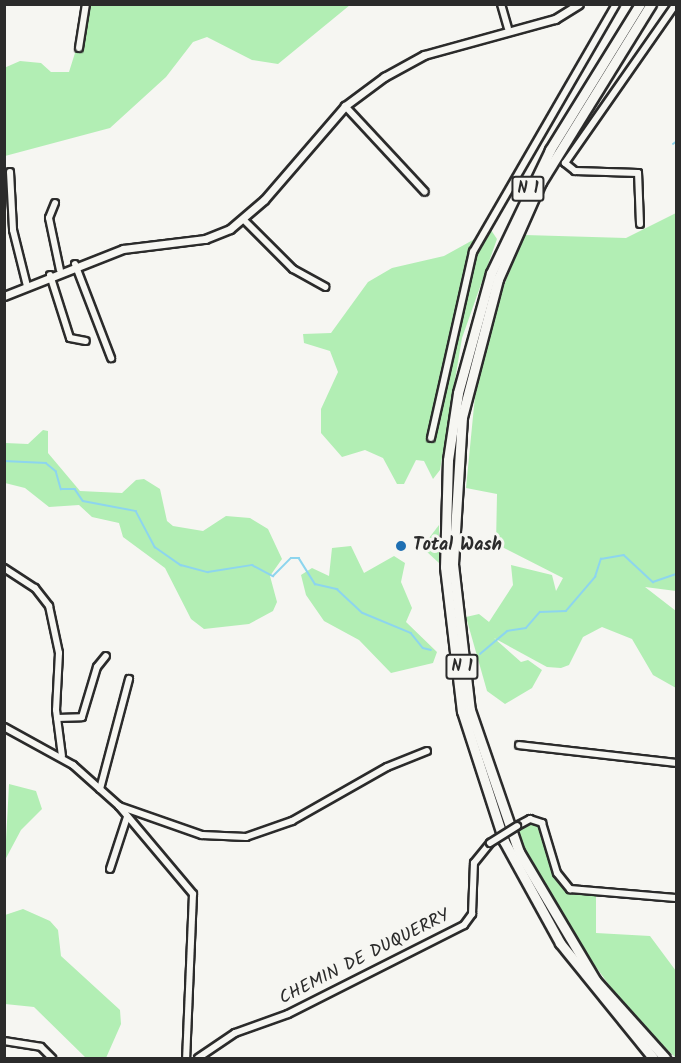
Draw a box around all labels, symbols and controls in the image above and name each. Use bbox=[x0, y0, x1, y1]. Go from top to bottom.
road number: N 1 bbox=[510, 176, 546, 202]
place label: Total Wash bbox=[413, 535, 502, 557]
marker: Total Wash bbox=[394, 539, 408, 553]
road number: N 1 bbox=[444, 654, 480, 680]
street label: CHEMIN DE DUQUERRY bbox=[276, 906, 454, 1010]

